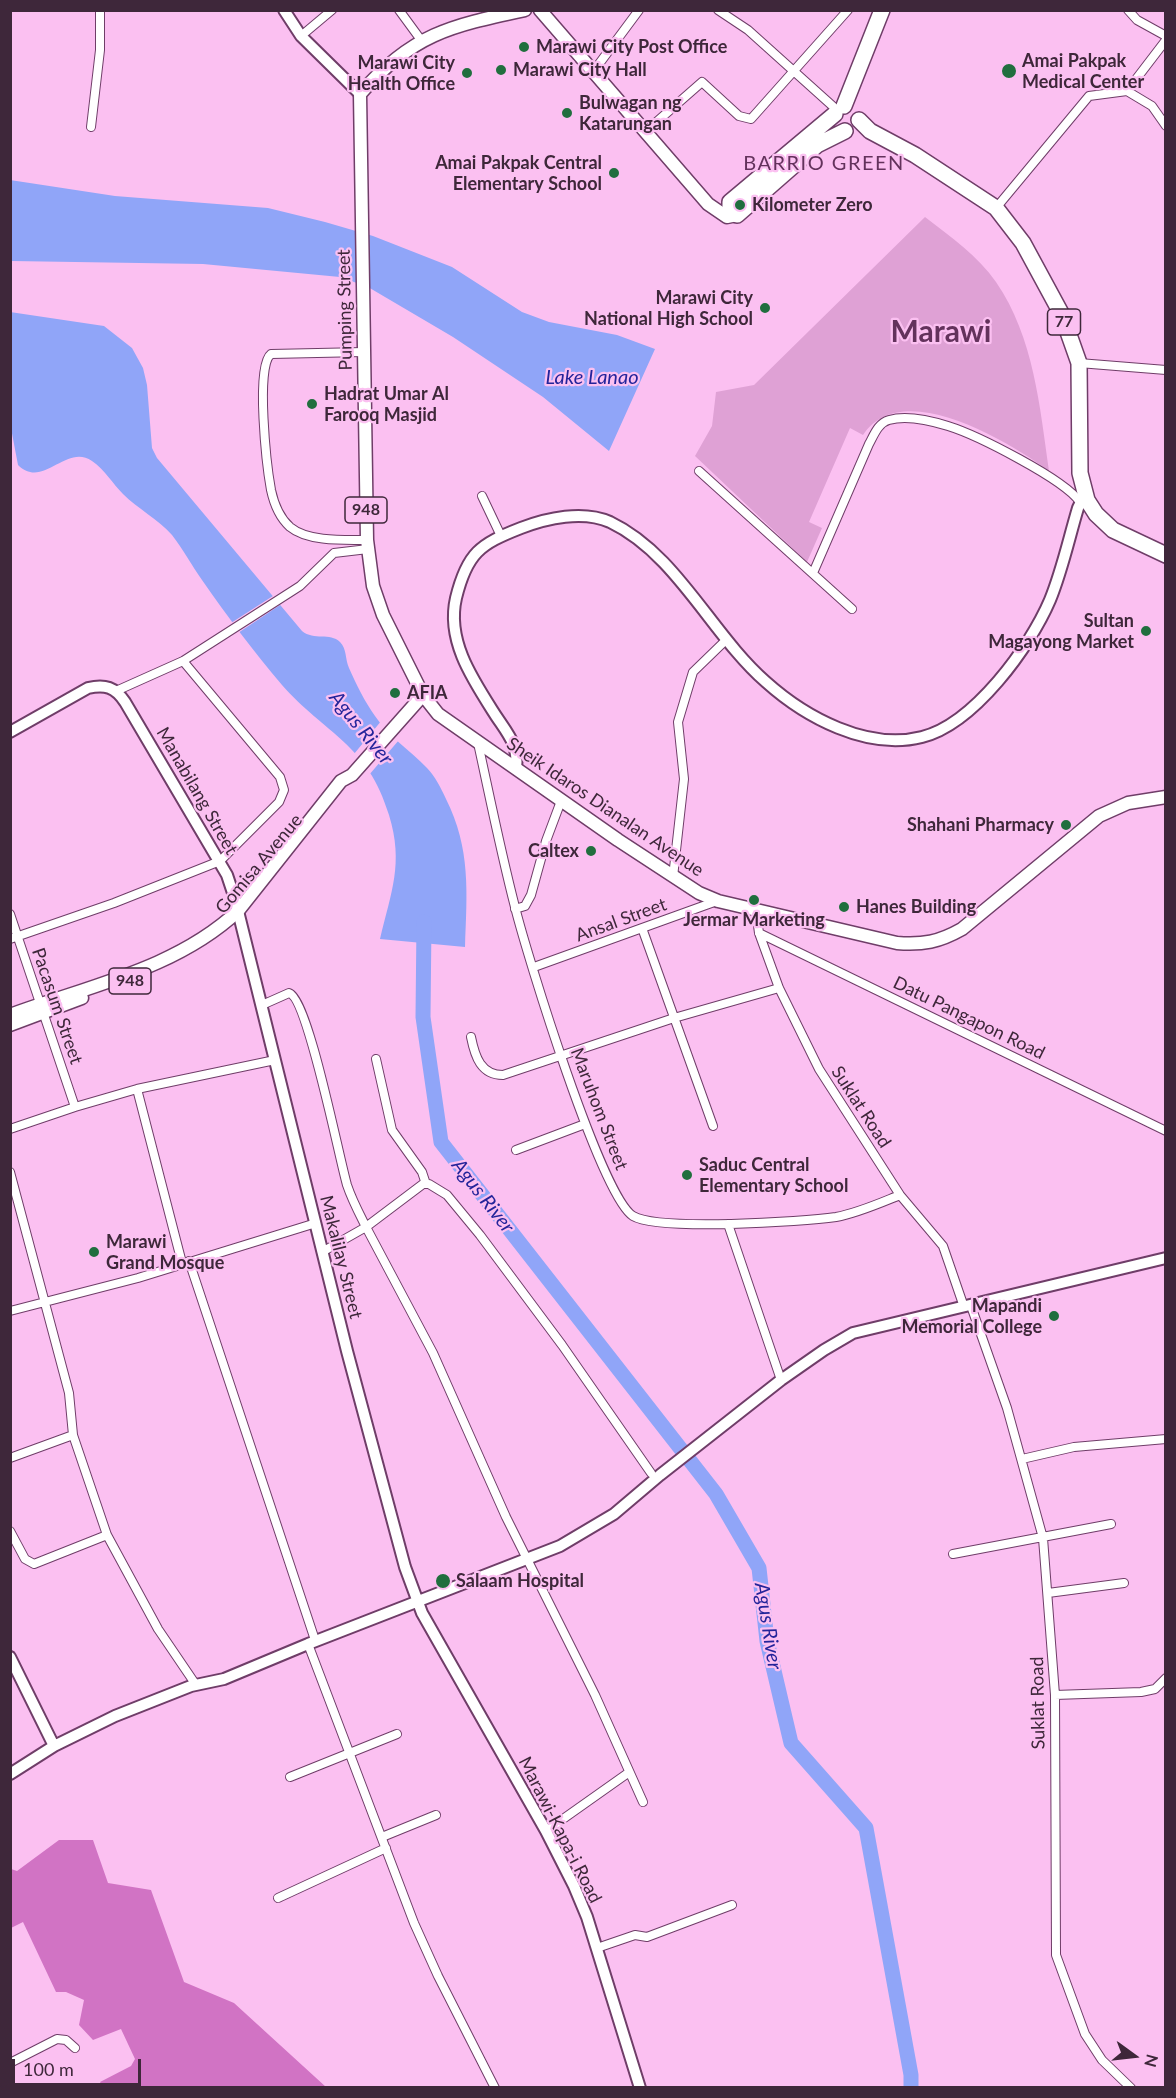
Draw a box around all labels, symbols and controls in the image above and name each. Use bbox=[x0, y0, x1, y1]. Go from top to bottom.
place label: Marawi City Post Office bbox=[536, 36, 727, 58]
marker: Marawi City Post Office bbox=[517, 40, 531, 54]
place label: Amai Pakpak Medical Center bbox=[1022, 50, 1144, 92]
place label: Marawi City Health Office bbox=[348, 52, 455, 94]
place label: Marawi City Hall bbox=[513, 59, 647, 81]
marker: Amai Pakpak Medical Center bbox=[1000, 62, 1018, 80]
marker: Marawi City Hall bbox=[494, 63, 508, 77]
marker: Marawi City Health Office bbox=[460, 66, 474, 80]
place label: Bulwagan ng Katarungan bbox=[579, 92, 682, 134]
marker: Bulwagan ng Katarungan bbox=[560, 106, 574, 120]
place label: Amai Pakpak Central Elementary School bbox=[435, 152, 602, 195]
district label: BARRIO GREEN bbox=[743, 152, 905, 176]
marker: Amai Pakpak Central Elementary School bbox=[607, 166, 621, 180]
place label: Kilometer Zero bbox=[752, 194, 873, 216]
marker: Kilometer Zero bbox=[733, 198, 747, 212]
street label: Pumping Street bbox=[333, 249, 357, 371]
place label: Marawi City National High School bbox=[584, 287, 753, 330]
marker: Marawi City National High School bbox=[758, 301, 772, 315]
road number: 77 bbox=[1048, 309, 1080, 335]
district label: Marawi bbox=[891, 314, 991, 350]
water label: Lake Lanao bbox=[545, 366, 639, 390]
place label: Hadrat Umar Al Farooq Masjid bbox=[324, 383, 449, 426]
marker: Hadrat Umar Al Farooq Masjid bbox=[305, 397, 319, 411]
road number: 948 bbox=[345, 497, 387, 523]
place label: Sultan Magayong Market bbox=[988, 610, 1134, 652]
marker: Sultan Magayong Market bbox=[1139, 624, 1153, 638]
place label: AFIA bbox=[407, 682, 448, 704]
water label: Agus River bbox=[324, 686, 398, 770]
marker: AFIA bbox=[388, 686, 402, 700]
street label: Manabilang Street bbox=[152, 724, 242, 858]
street label: Sheik Idaros Dianalan Avenue bbox=[502, 733, 708, 881]
street label: Gomisa Avenue bbox=[211, 810, 307, 918]
place label: Shahani Pharmacy bbox=[907, 814, 1054, 836]
marker: Shahani Pharmacy bbox=[1059, 818, 1073, 832]
place label: Caltex bbox=[528, 840, 579, 862]
marker: Caltex bbox=[584, 844, 598, 858]
marker: Jermar Marketing bbox=[747, 893, 761, 907]
street label: Ansal Street bbox=[573, 894, 669, 946]
place label: Hanes Building bbox=[856, 896, 976, 918]
marker: Hanes Building bbox=[837, 900, 851, 914]
place label: Jermar Marketing bbox=[683, 909, 825, 931]
street label: Pacasum Street bbox=[27, 945, 87, 1067]
road number: 948 bbox=[109, 968, 151, 994]
street label: Datu Pangapon Road bbox=[890, 972, 1048, 1064]
street label: Maruhom Street bbox=[566, 1045, 632, 1173]
street label: Suklat Road bbox=[827, 1062, 895, 1152]
water label: Agus River bbox=[447, 1154, 519, 1238]
place label: Saduc Central Elementary School bbox=[699, 1154, 848, 1196]
marker: Saduc Central Elementary School bbox=[680, 1168, 694, 1182]
street label: Makalilay Street bbox=[315, 1193, 367, 1321]
place label: Marawi Grand Mosque bbox=[106, 1231, 224, 1274]
marker: Marawi Grand Mosque bbox=[87, 1245, 101, 1259]
place label: Mapandi Memorial College bbox=[901, 1295, 1042, 1338]
marker: Mapandi Memorial College bbox=[1047, 1309, 1061, 1323]
place label: Salaam Hospital bbox=[456, 1570, 584, 1592]
marker: Salaam Hospital bbox=[434, 1572, 452, 1590]
water label: Agus River bbox=[749, 1581, 787, 1671]
street label: Suklat Road bbox=[1026, 1656, 1050, 1750]
street label: Marawi-Kapa-i Road bbox=[514, 1753, 606, 1907]
north arrow bbox=[1104, 2026, 1164, 2086]
scale bar bbox=[15, 2047, 144, 2085]
text: N bbox=[1141, 2052, 1163, 2069]
text: 100 m bbox=[23, 2058, 74, 2080]

